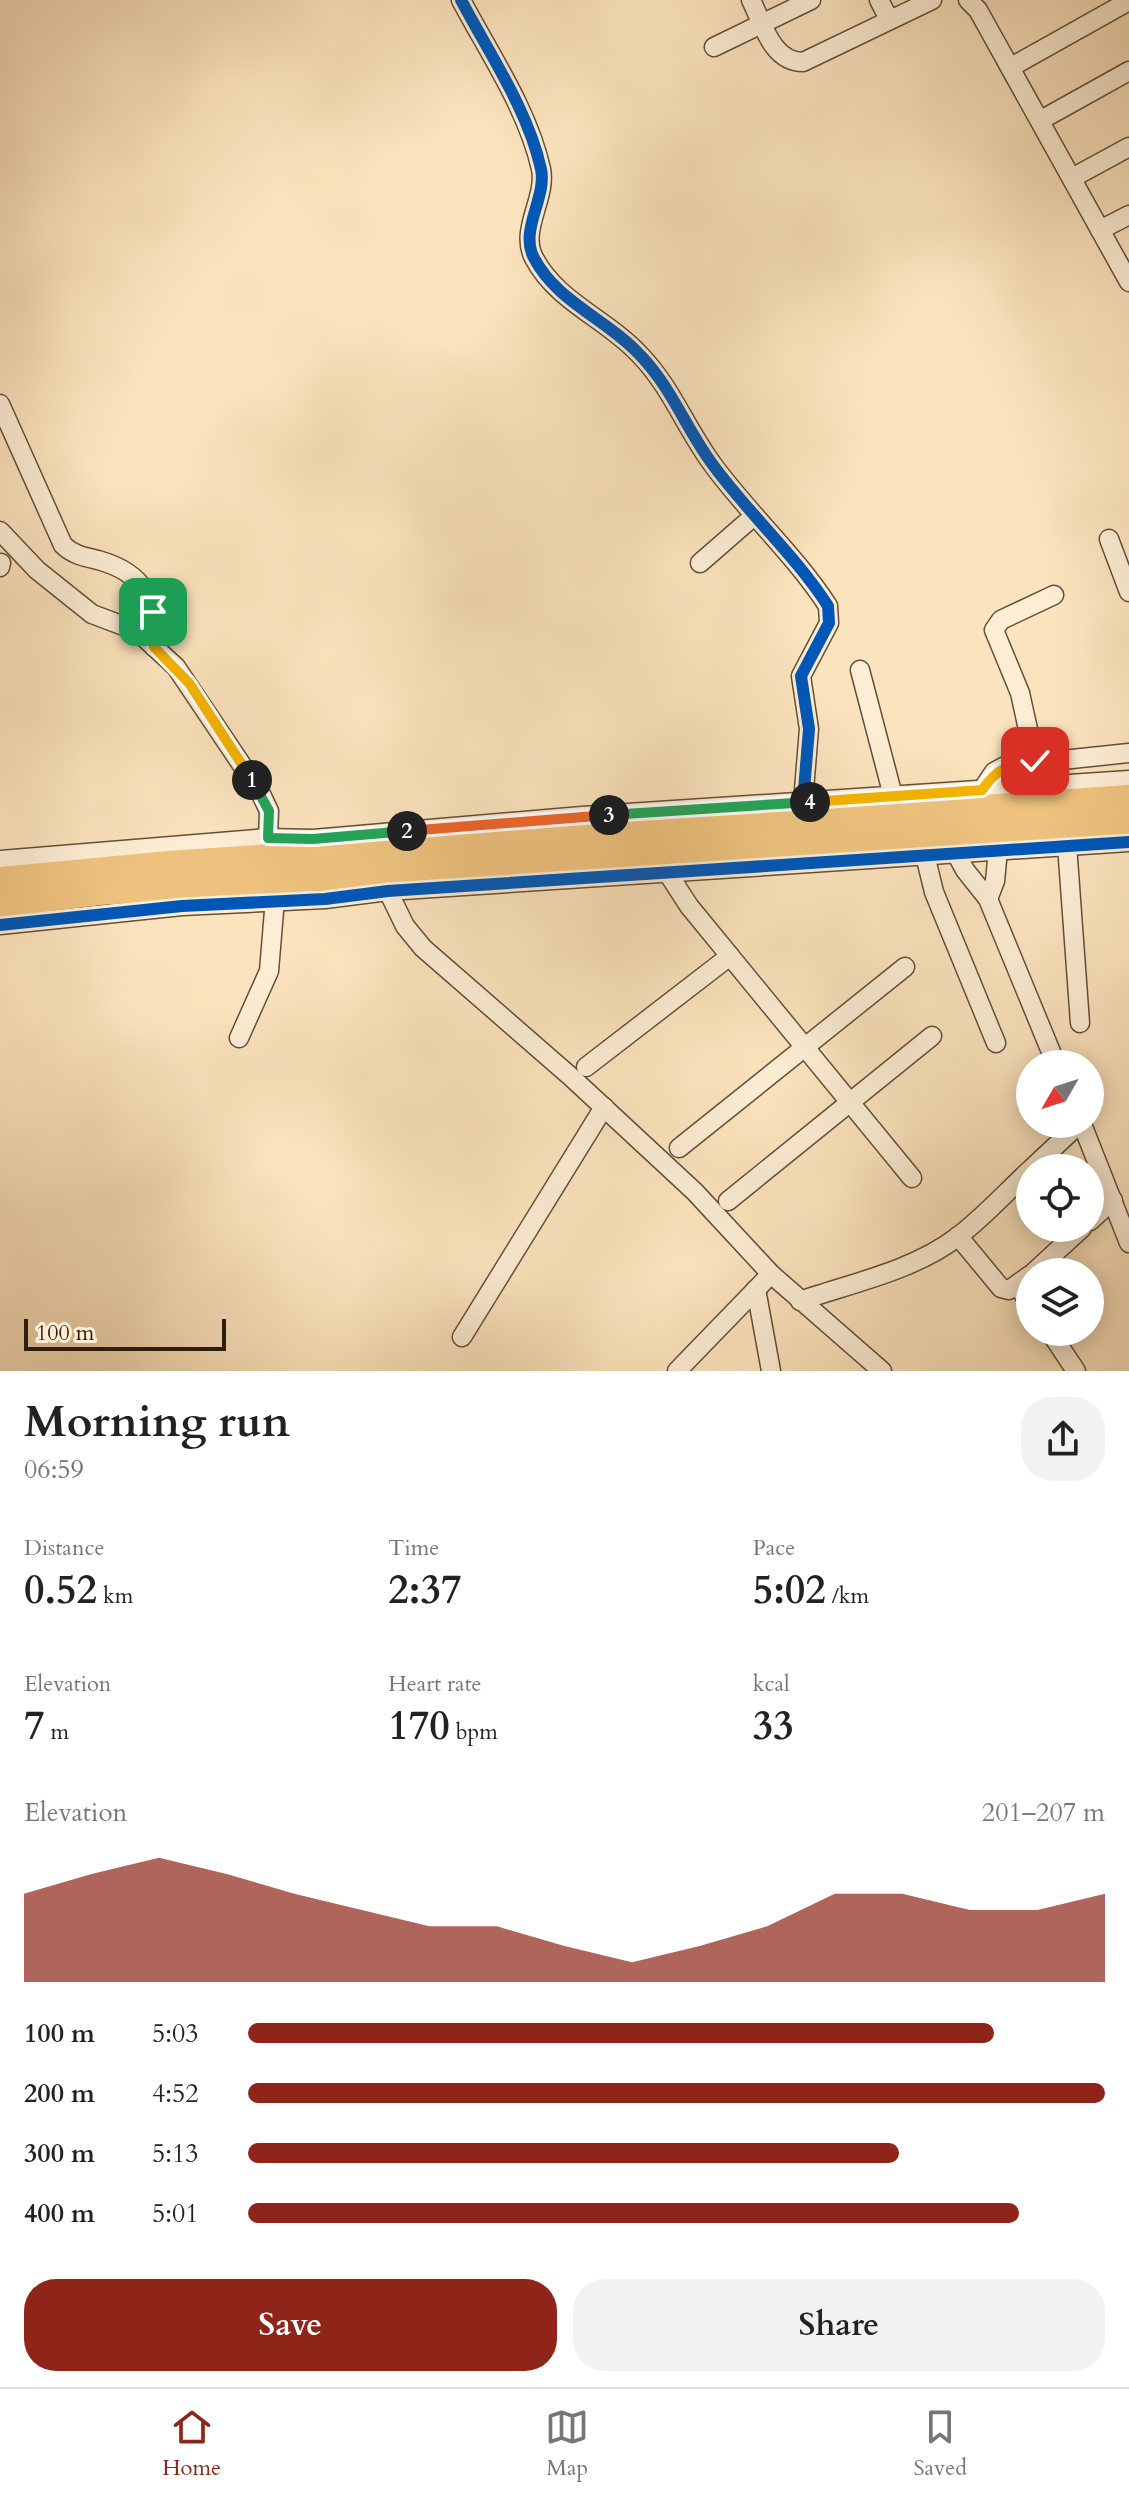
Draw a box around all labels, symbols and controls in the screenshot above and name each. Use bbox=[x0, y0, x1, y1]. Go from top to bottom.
pin bbox=[119, 578, 187, 646]
icon: arrive bbox=[131, 590, 175, 634]
pin bbox=[1001, 727, 1069, 795]
icon: check bbox=[1013, 739, 1057, 783]
pin: 1 bbox=[232, 760, 272, 800]
text: 1 bbox=[246, 765, 258, 795]
pin: 4 bbox=[790, 782, 830, 822]
text: 4 bbox=[804, 787, 816, 817]
pin: 3 bbox=[589, 795, 629, 835]
text: 3 bbox=[603, 800, 615, 830]
pin: 2 bbox=[387, 811, 427, 851]
text: 2 bbox=[401, 816, 413, 846]
north arrow bbox=[1016, 1050, 1104, 1138]
map controls bbox=[1016, 1050, 1104, 1346]
button: locate bbox=[1016, 1154, 1104, 1242]
button: layers bbox=[1016, 1258, 1104, 1346]
scale bar bbox=[24, 1315, 226, 1351]
text: 100 m bbox=[36, 1318, 94, 1348]
text: Morning run bbox=[24, 1392, 290, 1452]
button: share bbox=[1021, 1397, 1105, 1481]
text: 06:59 bbox=[24, 1452, 84, 1487]
text: Distance bbox=[24, 1533, 104, 1563]
text: Time bbox=[388, 1533, 439, 1563]
text: Pace bbox=[753, 1533, 795, 1563]
text: 0.52 bbox=[24, 1563, 97, 1618]
text: 2:37 bbox=[388, 1563, 461, 1618]
text: 5:02 bbox=[753, 1563, 826, 1618]
text: km bbox=[97, 1581, 133, 1611]
text: /km bbox=[826, 1581, 869, 1611]
text: Elevation bbox=[24, 1669, 111, 1699]
text: Heart rate bbox=[388, 1669, 482, 1699]
text: kcal bbox=[753, 1669, 790, 1699]
text: 7 bbox=[24, 1699, 45, 1754]
text: 170 bbox=[388, 1699, 450, 1754]
text: 33 bbox=[753, 1699, 794, 1754]
text: m bbox=[45, 1717, 69, 1747]
text: bpm bbox=[450, 1717, 498, 1747]
text: Elevation bbox=[24, 1795, 127, 1830]
text: 201–207 m bbox=[982, 1795, 1105, 1830]
text: 100 m bbox=[24, 2016, 95, 2051]
text: 5:03 bbox=[152, 2016, 199, 2051]
text: 200 m bbox=[24, 2076, 95, 2111]
text: 4:52 bbox=[152, 2076, 199, 2111]
text: 300 m bbox=[24, 2136, 95, 2171]
text: 5:13 bbox=[152, 2136, 199, 2171]
text: 400 m bbox=[24, 2196, 95, 2231]
text: 5:01 bbox=[152, 2196, 199, 2231]
button: Save bbox=[24, 2279, 557, 2371]
button: Share bbox=[573, 2279, 1105, 2371]
tab: Home bbox=[162, 2405, 221, 2483]
tab: Map bbox=[545, 2405, 589, 2483]
tab: Saved bbox=[914, 2405, 967, 2483]

